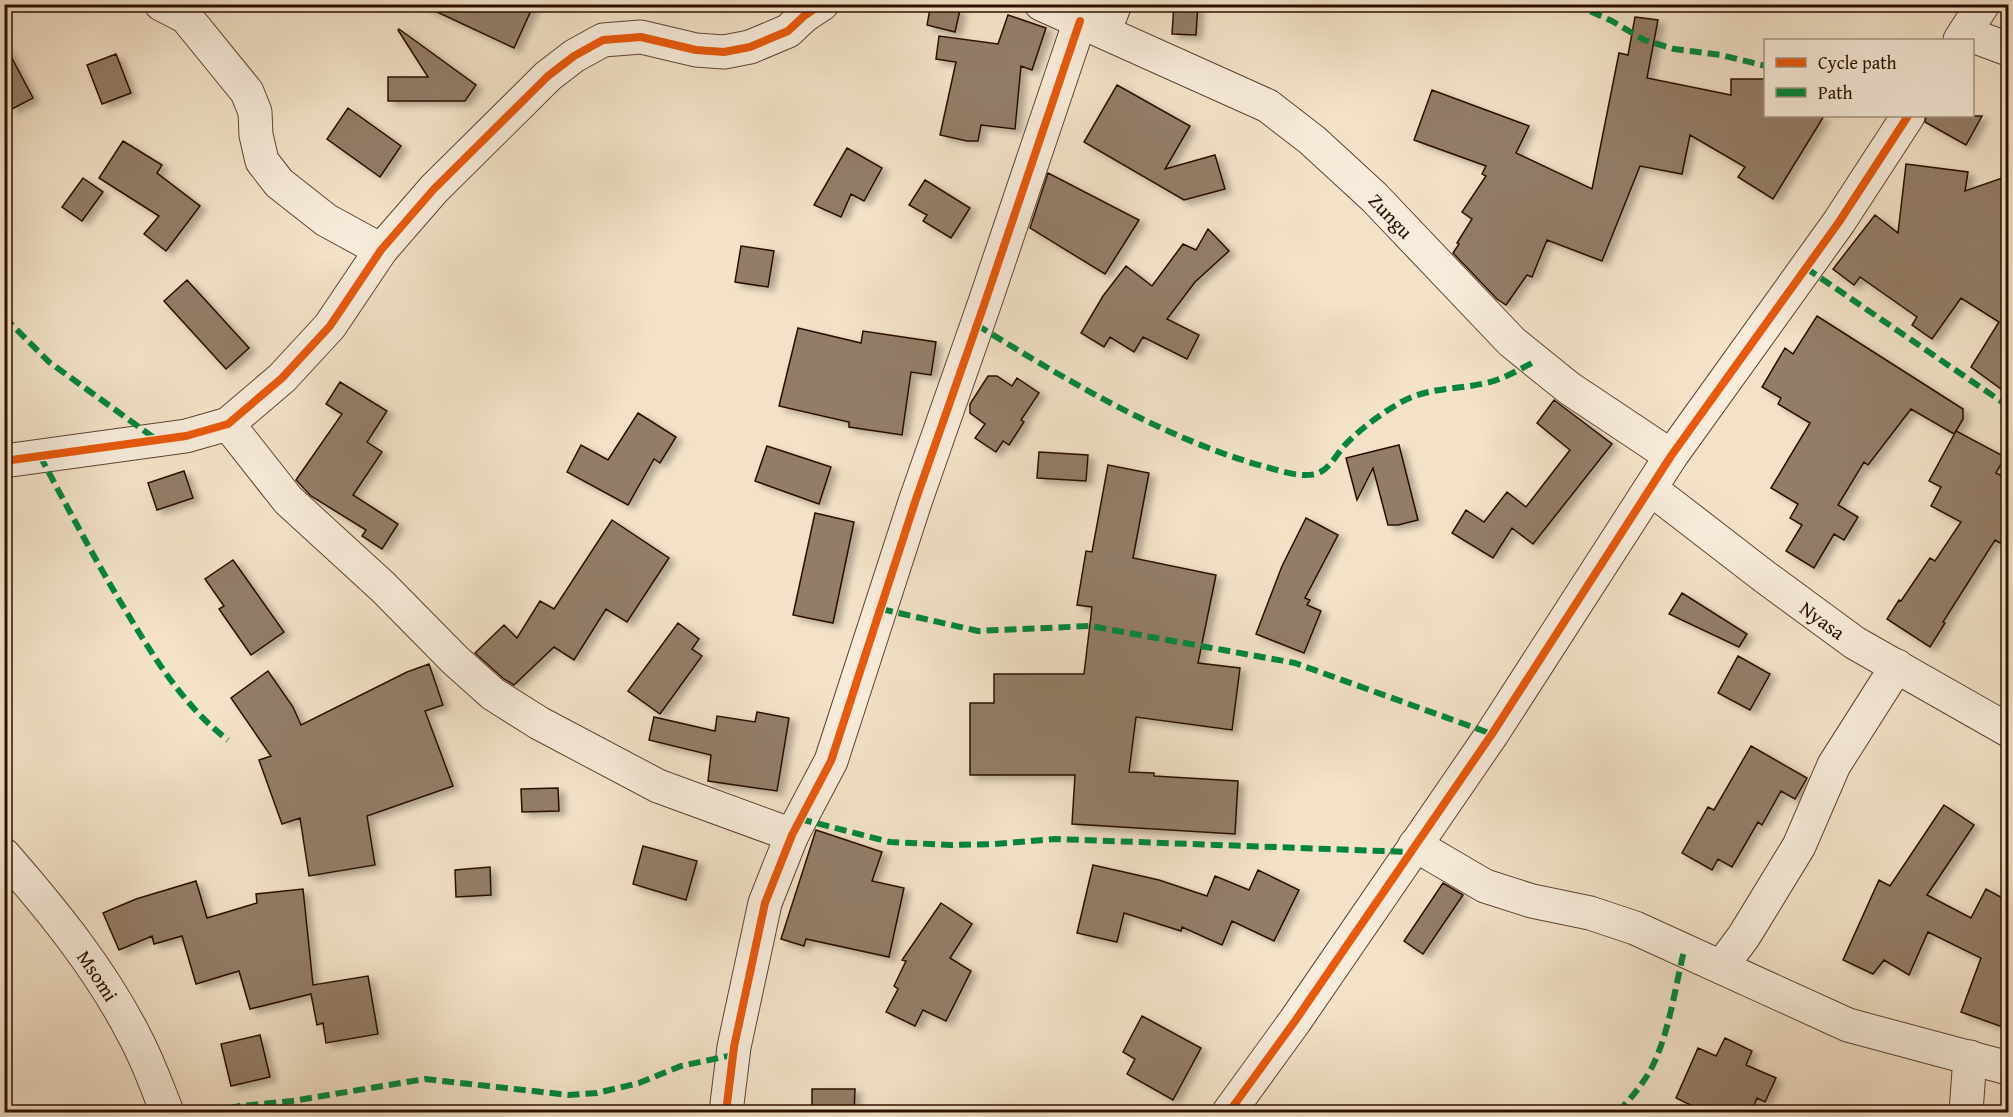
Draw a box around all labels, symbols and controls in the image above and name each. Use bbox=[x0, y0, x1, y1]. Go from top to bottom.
legend bbox=[1764, 39, 1974, 117]
text: Cycle path bbox=[1818, 49, 1897, 76]
text: Path bbox=[1818, 79, 1853, 106]
street label: Zungu bbox=[1363, 186, 1420, 245]
street label: Nyasa bbox=[1794, 593, 1852, 646]
street label: Msomi bbox=[71, 944, 126, 1007]

